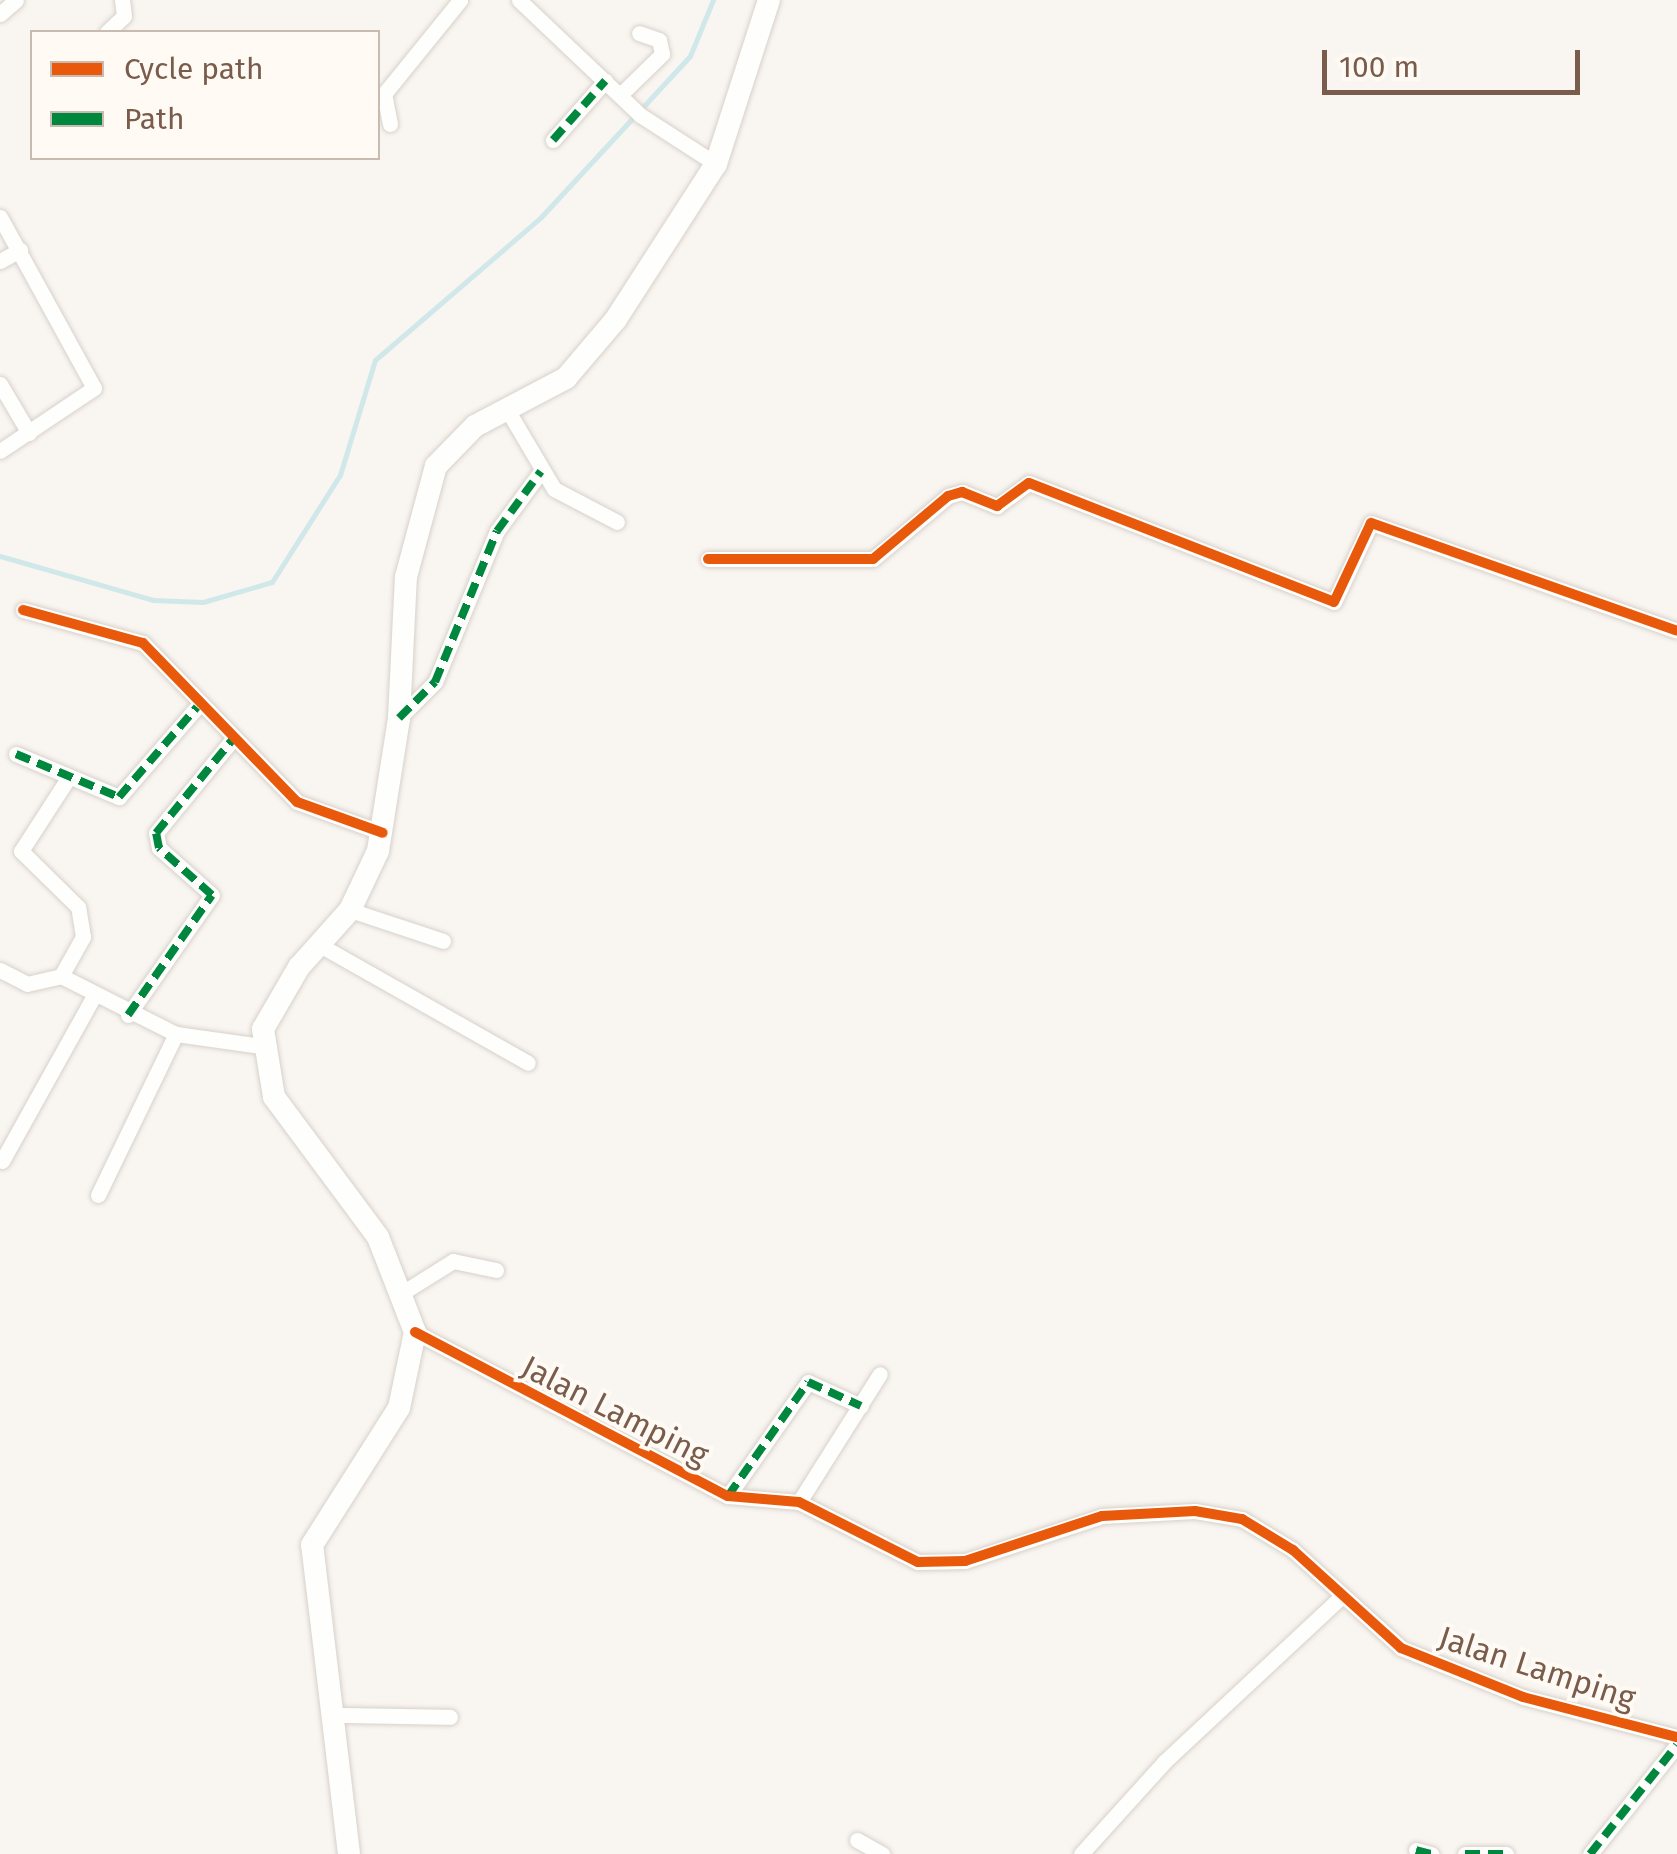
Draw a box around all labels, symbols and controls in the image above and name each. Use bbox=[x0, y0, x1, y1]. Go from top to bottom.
legend bbox=[30, 30, 380, 160]
scale bar bbox=[1327, 30, 1584, 92]
text: 100 m bbox=[1339, 49, 1419, 85]
text: Cycle path bbox=[124, 51, 263, 87]
text: Path bbox=[124, 101, 185, 137]
street label: Jalan Lamping bbox=[515, 1347, 715, 1475]
street label: Jalan Lamping bbox=[1434, 1618, 1640, 1718]

